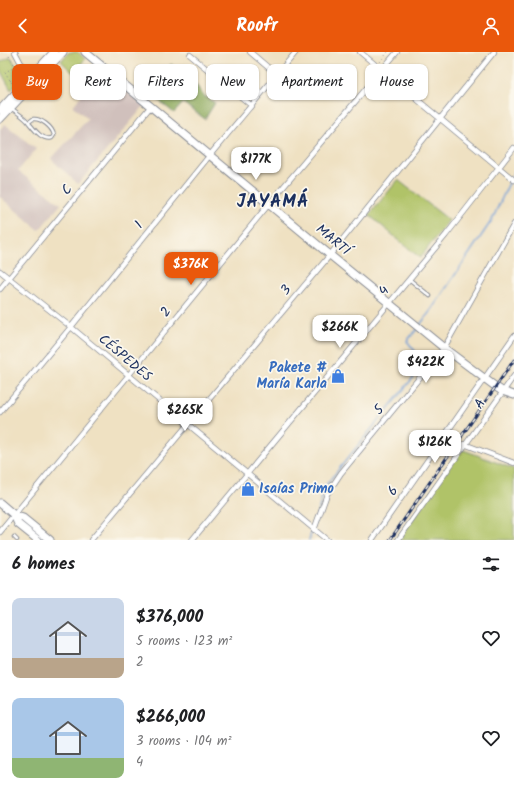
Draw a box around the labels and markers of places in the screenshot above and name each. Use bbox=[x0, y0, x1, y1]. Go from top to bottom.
pin: $177K bbox=[228, 147, 284, 181]
pin: $376K bbox=[163, 252, 219, 286]
pin: $266K bbox=[312, 315, 368, 349]
pin: $422K bbox=[398, 350, 454, 384]
place label: Pakete # María Karla bbox=[257, 357, 327, 395]
shop icon: Pakete # María Karla bbox=[330, 368, 346, 384]
pin: $265K bbox=[157, 398, 213, 432]
pin: $126K bbox=[407, 430, 463, 464]
place label: Isaías Primo bbox=[259, 478, 335, 500]
shop icon: Isaías Primo bbox=[240, 481, 256, 497]

